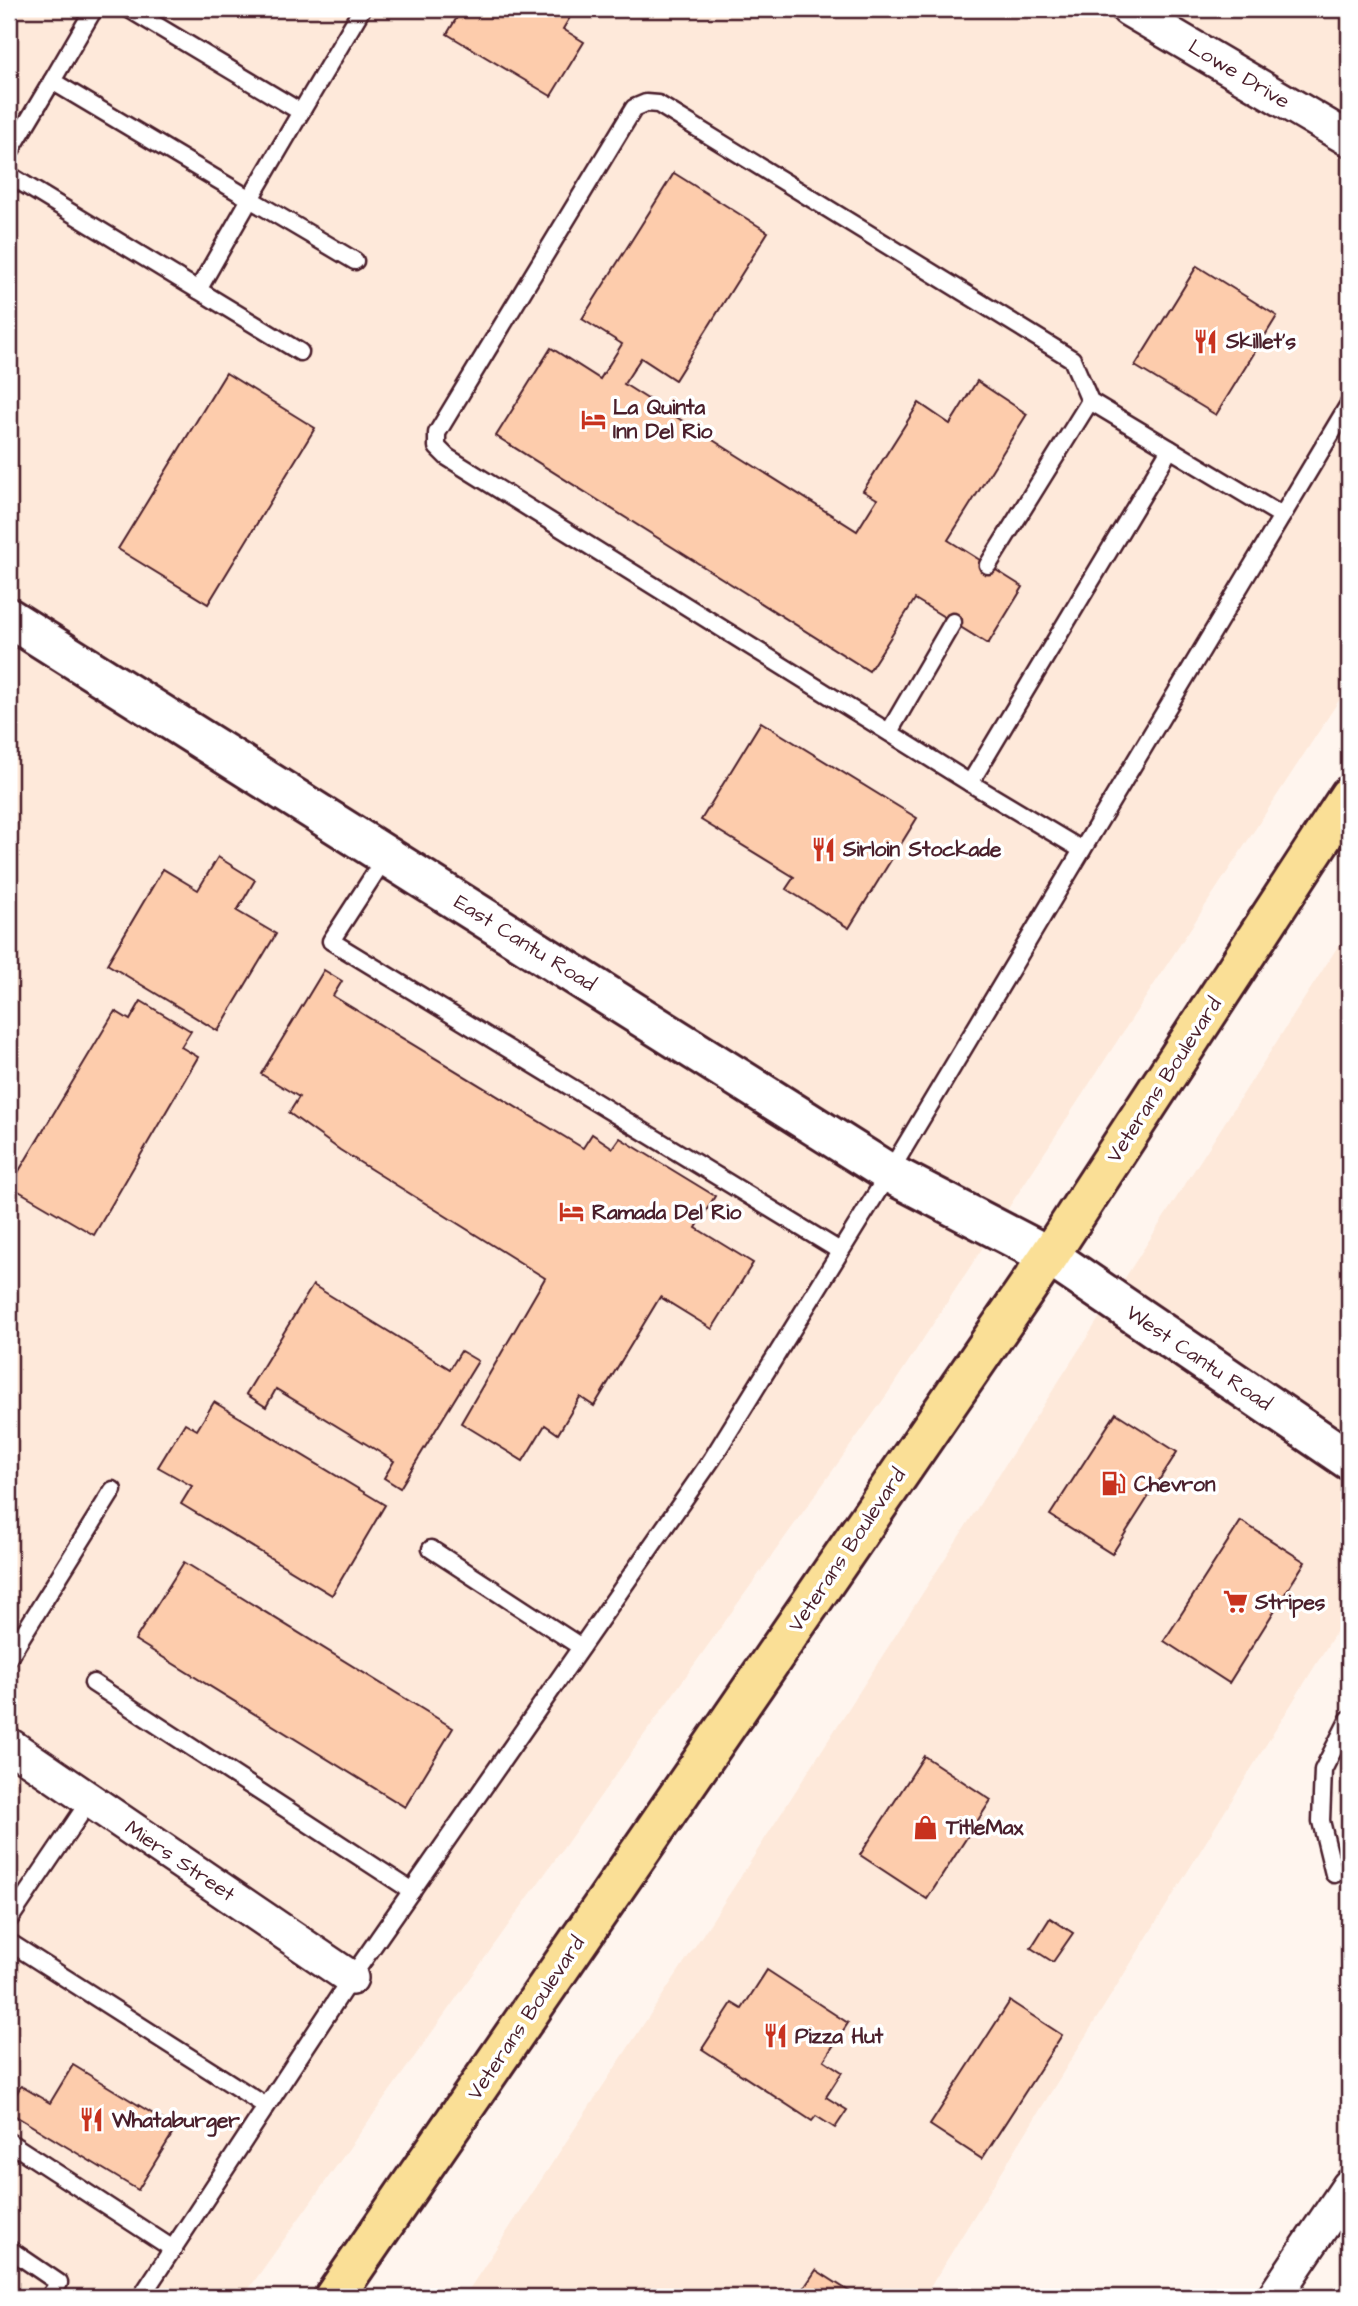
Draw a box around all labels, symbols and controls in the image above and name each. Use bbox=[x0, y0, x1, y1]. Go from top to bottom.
street label: Lowe Drive bbox=[1183, 32, 1295, 116]
restaurant icon: Skillet's bbox=[1192, 327, 1220, 355]
place label: Skillet's bbox=[1225, 327, 1296, 356]
place label: La Quinta Inn Del Rio bbox=[613, 393, 712, 446]
hotel icon: La Quinta Inn Del Rio bbox=[579, 405, 607, 433]
restaurant icon: Sirloin Stockade bbox=[809, 835, 837, 863]
place label: Sirloin Stockade bbox=[842, 835, 1002, 864]
street label: East Cantu Road bbox=[448, 888, 602, 998]
street label: Veterans Boulevard bbox=[1100, 991, 1229, 1168]
hotel icon: Ramada Del Rio bbox=[558, 1198, 586, 1226]
place label: Ramada Del Rio bbox=[592, 1198, 741, 1227]
street label: West Cantu Road bbox=[1120, 1298, 1278, 1418]
street label: Veterans Boulevard bbox=[781, 1462, 913, 1638]
fuel station icon: Chevron bbox=[1100, 1470, 1128, 1498]
place label: Chevron bbox=[1134, 1470, 1216, 1499]
supermarket icon: Stripes bbox=[1221, 1588, 1249, 1616]
place label: Stripes bbox=[1254, 1588, 1326, 1618]
street label: Miers Street bbox=[119, 1813, 241, 1909]
shop icon: TitleMax bbox=[912, 1813, 940, 1841]
place label: TitleMax bbox=[945, 1813, 1024, 1842]
street label: Veterans Boulevard bbox=[460, 1930, 592, 2106]
restaurant icon: Pizza Hut bbox=[761, 2022, 789, 2050]
place label: Pizza Hut bbox=[795, 2022, 884, 2051]
restaurant icon: Whataburger bbox=[78, 2106, 106, 2134]
place label: Whataburger bbox=[111, 2106, 240, 2137]

